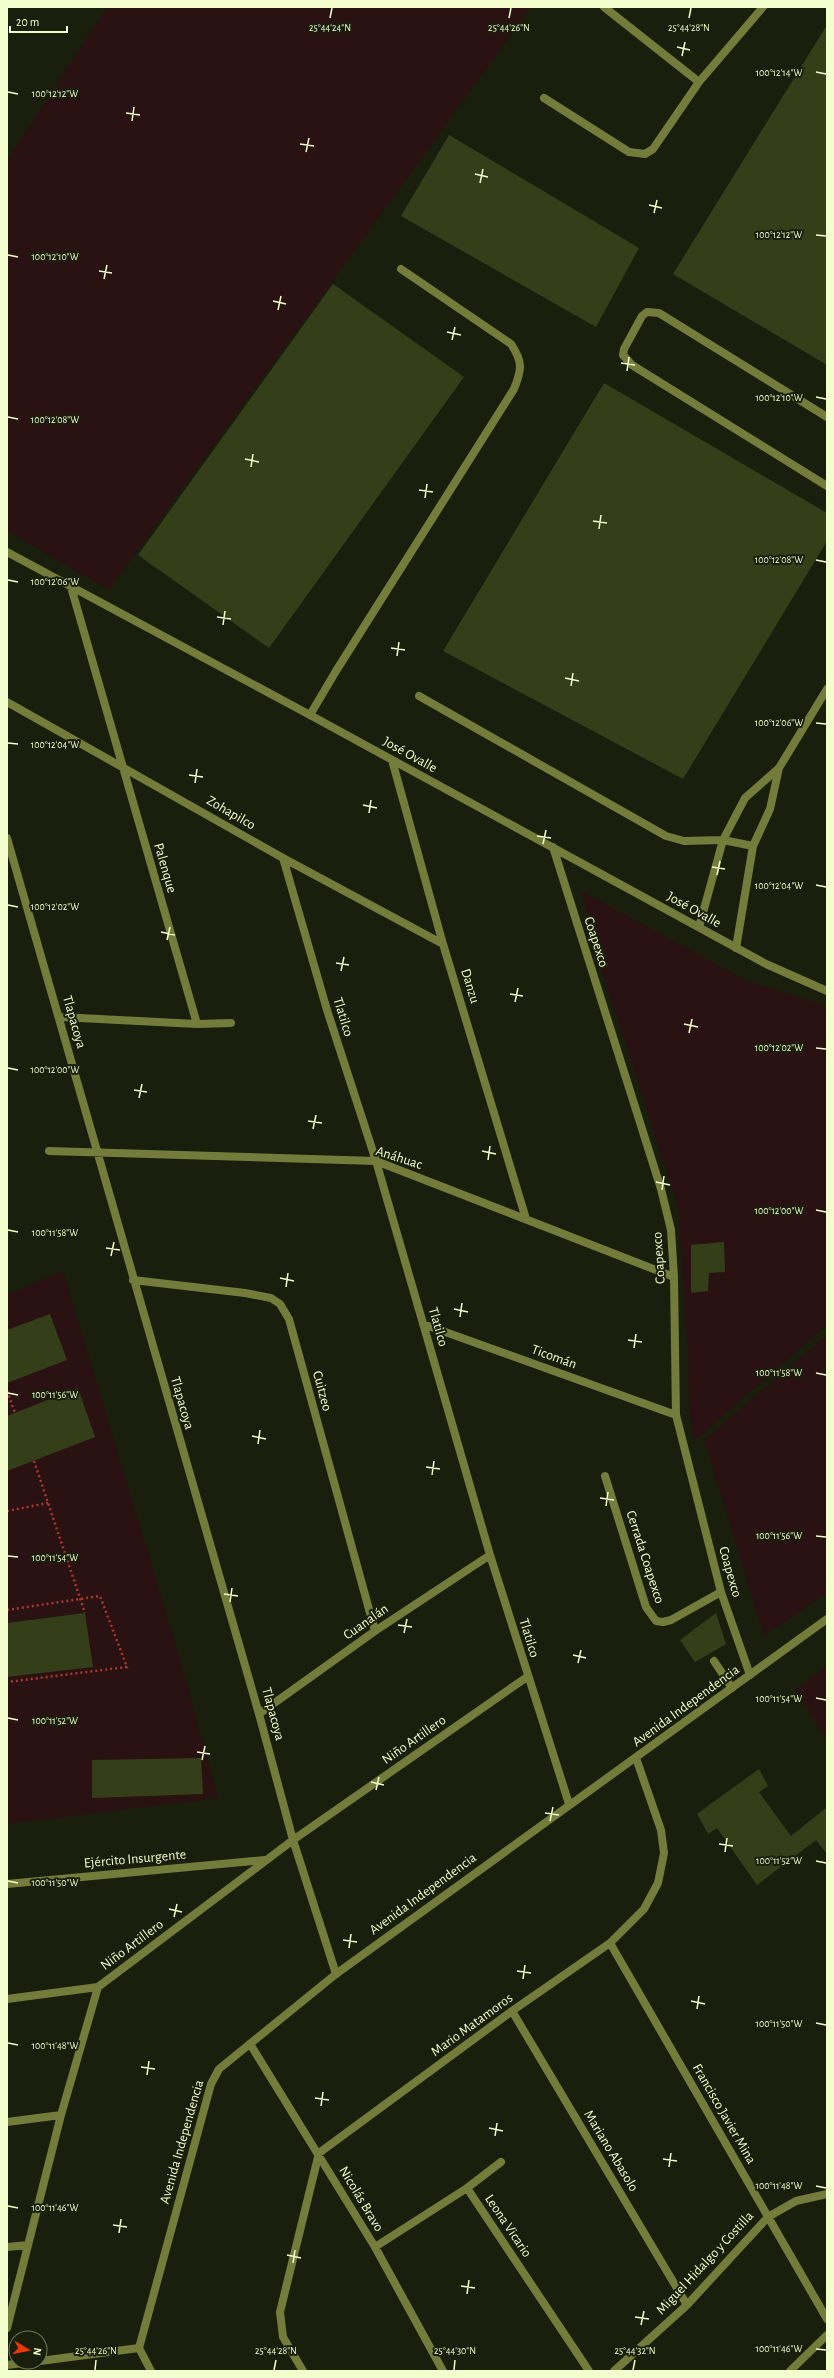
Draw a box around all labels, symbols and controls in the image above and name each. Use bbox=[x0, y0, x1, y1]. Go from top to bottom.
scale bar bbox=[10, 8, 67, 34]
text: 20 m bbox=[16, 16, 39, 28]
text: 25°44'24"N bbox=[309, 23, 351, 33]
text: 25°44'26"N bbox=[488, 23, 530, 33]
text: 25°44'28"N bbox=[668, 23, 710, 33]
text: 100°12'14"W bbox=[756, 68, 802, 78]
text: 100°12'12"W bbox=[32, 89, 78, 99]
text: 100°12'12"W bbox=[756, 230, 802, 240]
text: 100°12'10"W bbox=[31, 252, 79, 262]
text: 100°12'10"W bbox=[755, 393, 803, 403]
text: 100°12'08"W bbox=[31, 415, 79, 425]
text: 100°12'08"W bbox=[755, 555, 803, 565]
text: 100°12'06"W bbox=[31, 577, 79, 587]
text: 100°12'06"W bbox=[755, 718, 803, 728]
street label: José Ovalle bbox=[381, 735, 439, 775]
text: 100°12'04"W bbox=[31, 740, 79, 750]
street label: Zohapilco bbox=[204, 793, 258, 833]
street label: Palenque bbox=[151, 841, 179, 895]
text: 100°12'04"W bbox=[755, 881, 803, 891]
street label: José Ovalle bbox=[665, 890, 723, 930]
text: 100°12'02"W bbox=[31, 902, 79, 912]
street label: Coapexco bbox=[581, 915, 611, 969]
street label: Danzu bbox=[458, 967, 482, 1005]
street label: Tlapacoya bbox=[60, 994, 88, 1051]
street label: Tlatilco bbox=[330, 996, 356, 1038]
text: 100°12'02"W bbox=[755, 1043, 803, 1053]
text: 100°12'00"W bbox=[30, 1065, 80, 1075]
street label: Anáhuac bbox=[374, 1144, 425, 1172]
text: 100°12'00"W bbox=[754, 1206, 804, 1216]
text: 100°11'58"W bbox=[32, 1228, 78, 1238]
street label: Coapexco bbox=[650, 1231, 668, 1284]
street label: Tlatilco bbox=[426, 1306, 450, 1348]
street label: Ticomán bbox=[529, 1342, 579, 1372]
text: 100°11'58"W bbox=[756, 1368, 802, 1378]
street label: Cuitzeo bbox=[310, 1369, 334, 1413]
street label: Tlapacoya bbox=[168, 1375, 196, 1432]
text: 100°11'56"W bbox=[32, 1390, 78, 1400]
street label: Cerrada Coapexco bbox=[623, 1509, 667, 1605]
text: 100°11'56"W bbox=[756, 1531, 802, 1541]
street label: Coapexco bbox=[716, 1545, 744, 1599]
text: 100°11'54"W bbox=[32, 1553, 78, 1563]
street label: Cuanalán bbox=[341, 1602, 391, 1642]
street label: Tlatilco bbox=[516, 1617, 542, 1659]
street label: Avenida Independencia bbox=[630, 1662, 742, 1749]
street label: Tlapacoya bbox=[259, 1686, 287, 1743]
text: 100°11'54"W bbox=[756, 1694, 802, 1704]
street label: Niño Artillero bbox=[379, 1713, 449, 1767]
text: 100°11'52"W bbox=[32, 1716, 78, 1726]
street label: Ejército Insurgente bbox=[83, 1848, 187, 1870]
street label: Avenida Independencia bbox=[367, 1850, 479, 1937]
text: 100°11'52"W bbox=[756, 1856, 802, 1866]
text: 100°11'50"W bbox=[32, 1878, 78, 1888]
street label: Niño Artillero bbox=[98, 1917, 166, 1973]
street label: Mario Matamoros bbox=[429, 1991, 515, 2059]
text: 100°11'50"W bbox=[756, 2019, 802, 2029]
text: 100°11'48"W bbox=[32, 2041, 79, 2051]
street label: Francisco Javier Mina bbox=[690, 2062, 759, 2167]
street label: Avenida Independencia bbox=[158, 2078, 207, 2206]
street label: Mariano Abasolo bbox=[581, 2108, 641, 2194]
street label: Nicolás Bravo bbox=[336, 2164, 386, 2234]
text: 100°11'48"W bbox=[756, 2181, 803, 2191]
street label: Leona Vicario bbox=[482, 2192, 534, 2260]
text: 100°11'46"W bbox=[32, 2203, 78, 2213]
street label: Miguel Hidalgo y Costilla bbox=[654, 2208, 757, 2317]
north arrow bbox=[8, 2330, 48, 2370]
text: 100°11'46"W bbox=[756, 2344, 802, 2354]
text: 25°44'26"N bbox=[75, 2346, 117, 2356]
text: 25°44'28"N bbox=[255, 2346, 297, 2356]
text: 25°44'30"N bbox=[434, 2346, 476, 2356]
text: 25°44'32"N bbox=[614, 2346, 656, 2356]
text: N bbox=[31, 2347, 43, 2356]

